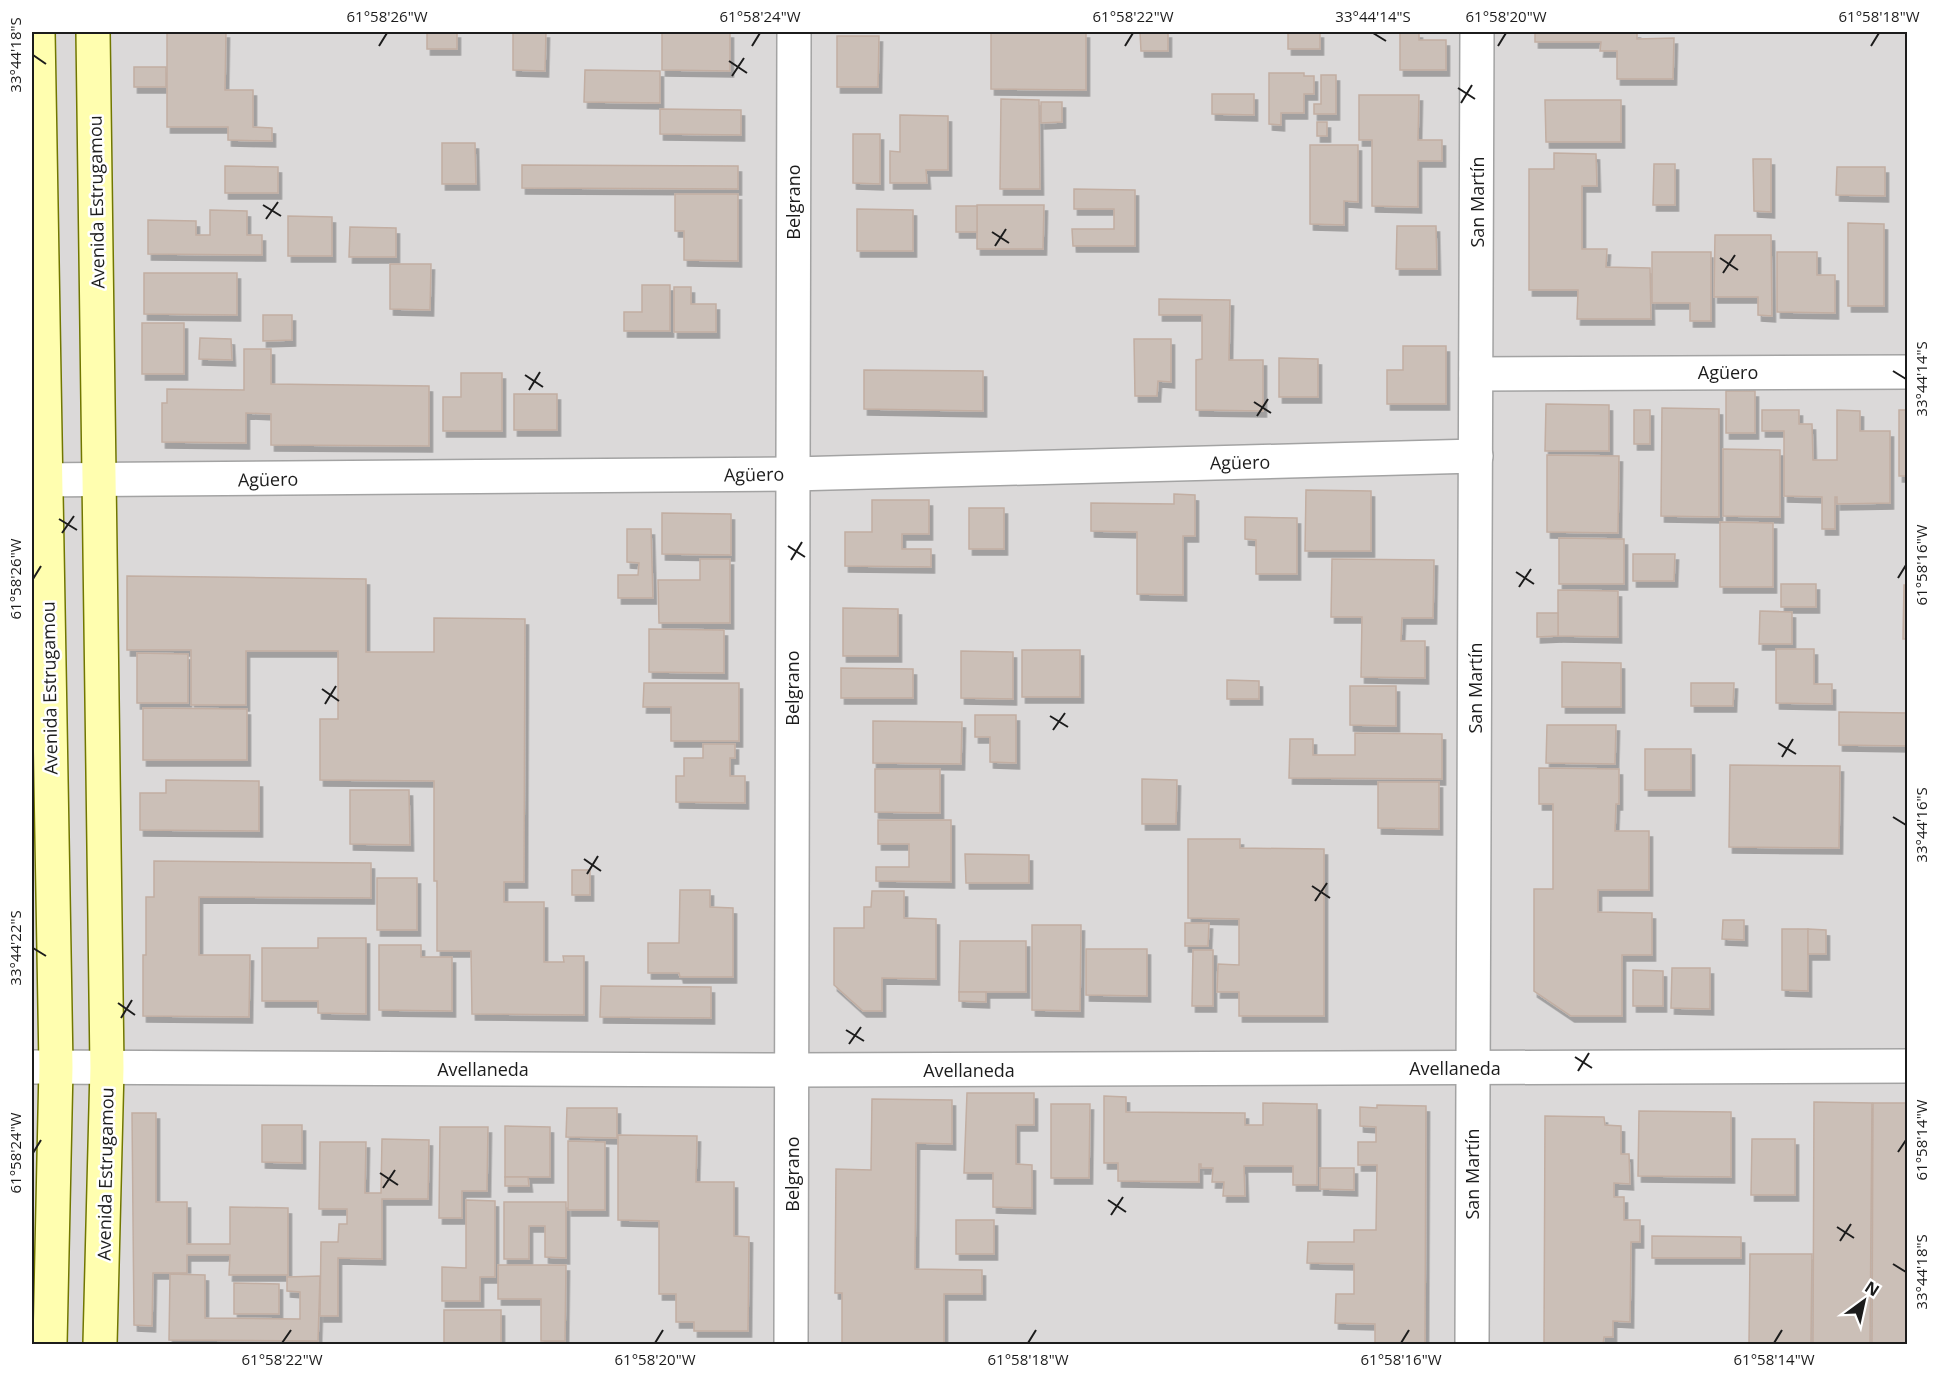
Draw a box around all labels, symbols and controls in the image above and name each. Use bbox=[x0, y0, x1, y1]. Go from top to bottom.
text: 61°58'26"W bbox=[347, 6, 428, 26]
text: 61°58'24"W bbox=[720, 6, 801, 26]
text: 61°58'22"W bbox=[1093, 6, 1174, 26]
text: 33°44'14"S bbox=[1335, 6, 1411, 26]
text: 61°58'20"W bbox=[1466, 6, 1547, 26]
text: 61°58'18"W bbox=[1839, 6, 1920, 26]
text: 33°44'18"S bbox=[5, 17, 25, 93]
street label: Avenida Estrugamou bbox=[82, 115, 110, 289]
street label: San Martín bbox=[1465, 156, 1489, 248]
street label: Belgrano bbox=[781, 164, 805, 240]
text: 33°44'14"S bbox=[1911, 341, 1931, 417]
street label: Agüero bbox=[1698, 360, 1758, 384]
street label: Agüero bbox=[1210, 449, 1270, 475]
street label: Agüero bbox=[724, 461, 784, 487]
street label: Agüero bbox=[238, 466, 298, 492]
text: 61°58'16"W bbox=[1911, 524, 1931, 606]
text: 61°58'26"W bbox=[5, 538, 25, 620]
street label: Avenida Estrugamou bbox=[35, 601, 63, 775]
street label: San Martín bbox=[1463, 642, 1487, 734]
street label: Belgrano bbox=[780, 650, 804, 726]
text: 33°44'16"S bbox=[1911, 787, 1931, 863]
text: 33°44'22"S bbox=[5, 910, 25, 986]
street label: Avellaneda bbox=[1409, 1056, 1501, 1080]
street label: Avellaneda bbox=[437, 1057, 529, 1081]
street label: Avellaneda bbox=[923, 1058, 1015, 1082]
street label: Avenida Estrugamou bbox=[91, 1087, 119, 1261]
text: 61°58'14"W bbox=[1911, 1099, 1931, 1181]
text: 61°58'24"W bbox=[5, 1112, 25, 1194]
street label: San Martín bbox=[1460, 1128, 1484, 1220]
street label: Belgrano bbox=[780, 1136, 804, 1212]
text: 33°44'18"S bbox=[1911, 1234, 1931, 1310]
north arrow bbox=[1834, 1271, 1894, 1331]
text: N bbox=[1861, 1276, 1884, 1301]
text: 61°58'22"W bbox=[242, 1349, 323, 1369]
text: 61°58'20"W bbox=[615, 1349, 696, 1369]
text: 61°58'18"W bbox=[988, 1349, 1069, 1369]
text: 61°58'16"W bbox=[1361, 1349, 1442, 1369]
text: 61°58'14"W bbox=[1734, 1349, 1815, 1369]

